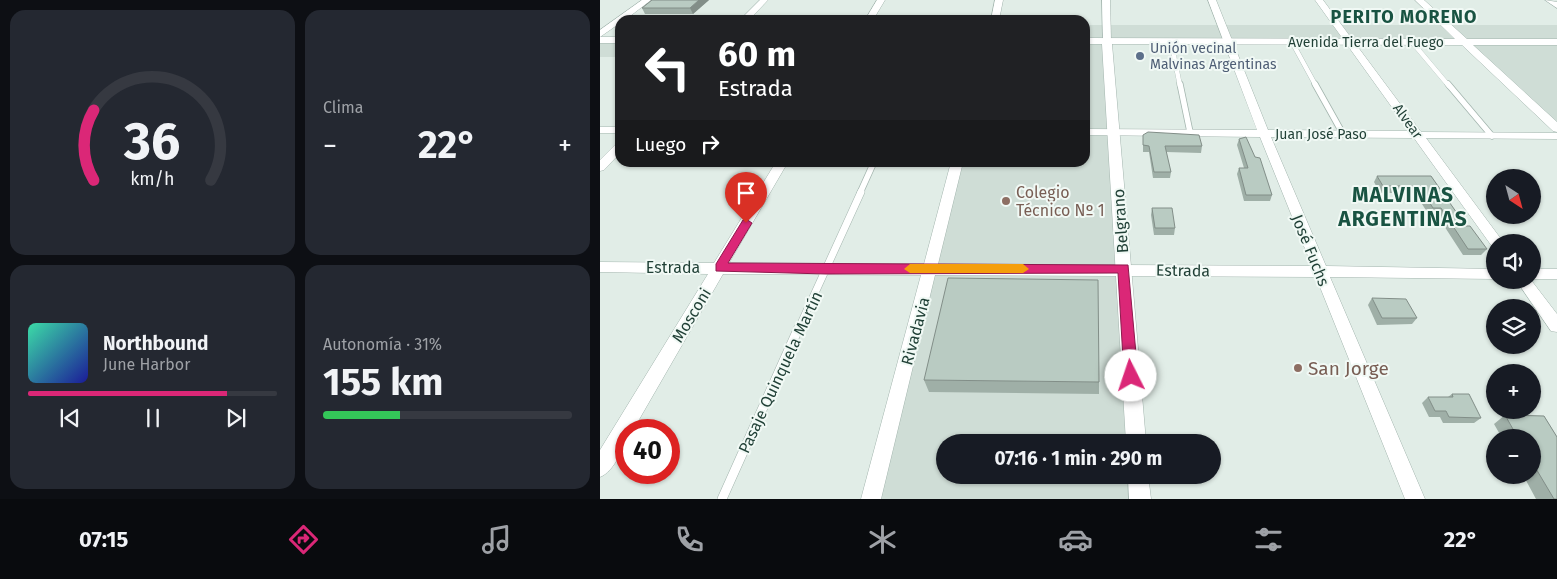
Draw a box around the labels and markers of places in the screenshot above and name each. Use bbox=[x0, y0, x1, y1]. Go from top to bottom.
place label: Unión vecinal Malvinas Argentinas bbox=[1150, 40, 1277, 73]
marker: Unión vecinal Malvinas Argentinas bbox=[1134, 50, 1146, 62]
pin bbox=[725, 172, 767, 223]
place label: Colegio Técnico Nº 1 bbox=[1016, 183, 1105, 220]
marker: Colegio Técnico Nº 1 bbox=[1000, 195, 1012, 207]
place label: San Jorge bbox=[1308, 357, 1389, 380]
marker: San Jorge bbox=[1292, 362, 1304, 374]

